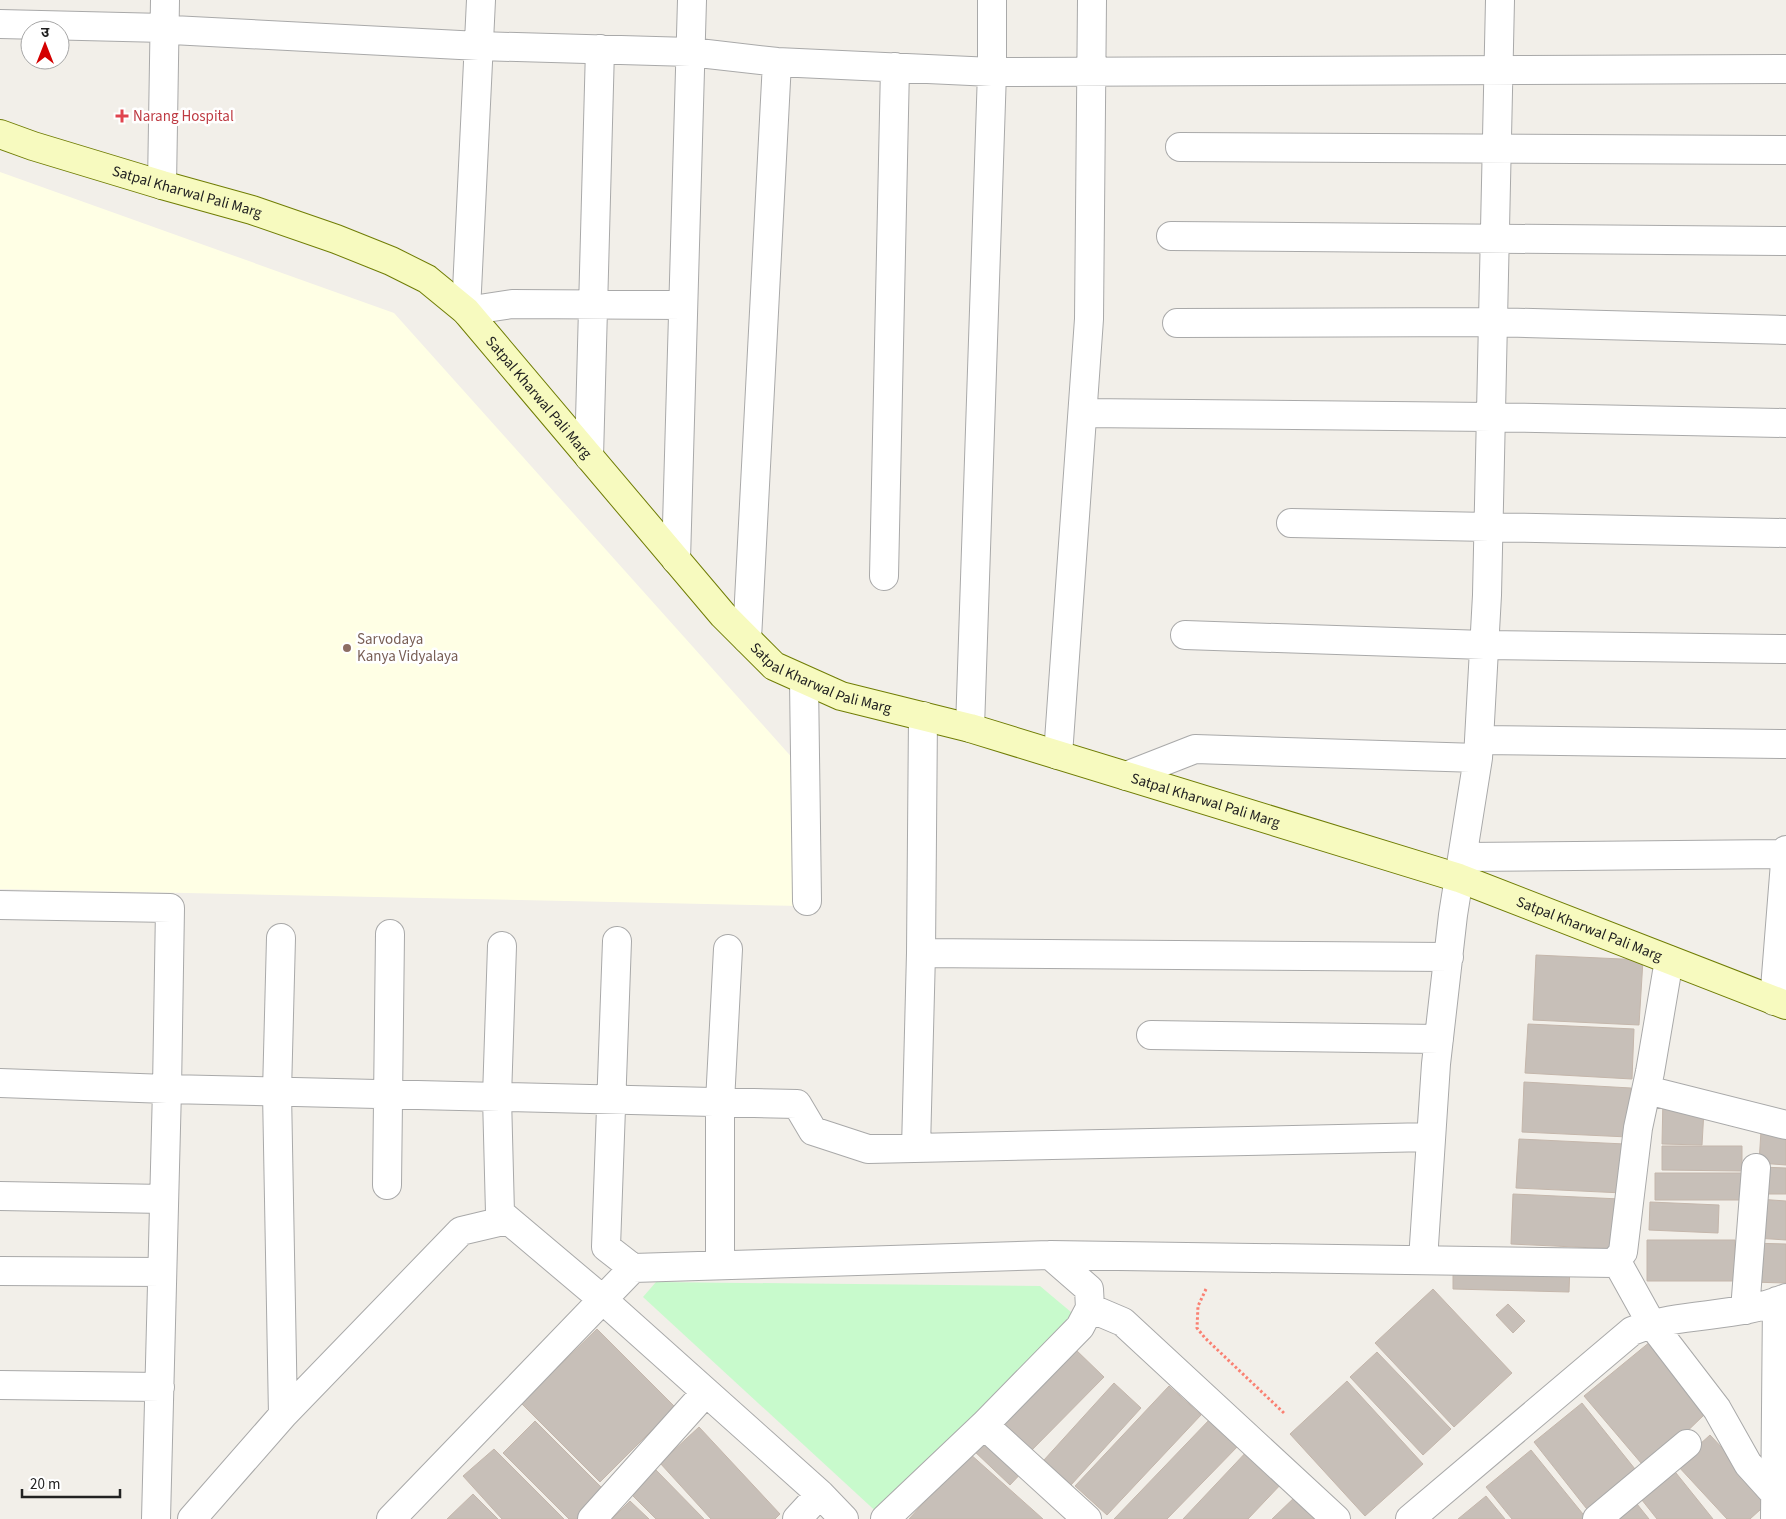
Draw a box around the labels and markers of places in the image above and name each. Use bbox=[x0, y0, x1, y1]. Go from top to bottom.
place label: Narang Hospital bbox=[133, 106, 234, 127]
marker: Narang Hospital bbox=[115, 109, 129, 123]
place label: Sarvodaya Kanya Vidyalaya bbox=[357, 629, 458, 667]
marker: Sarvodaya Kanya Vidyalaya bbox=[341, 642, 353, 654]

